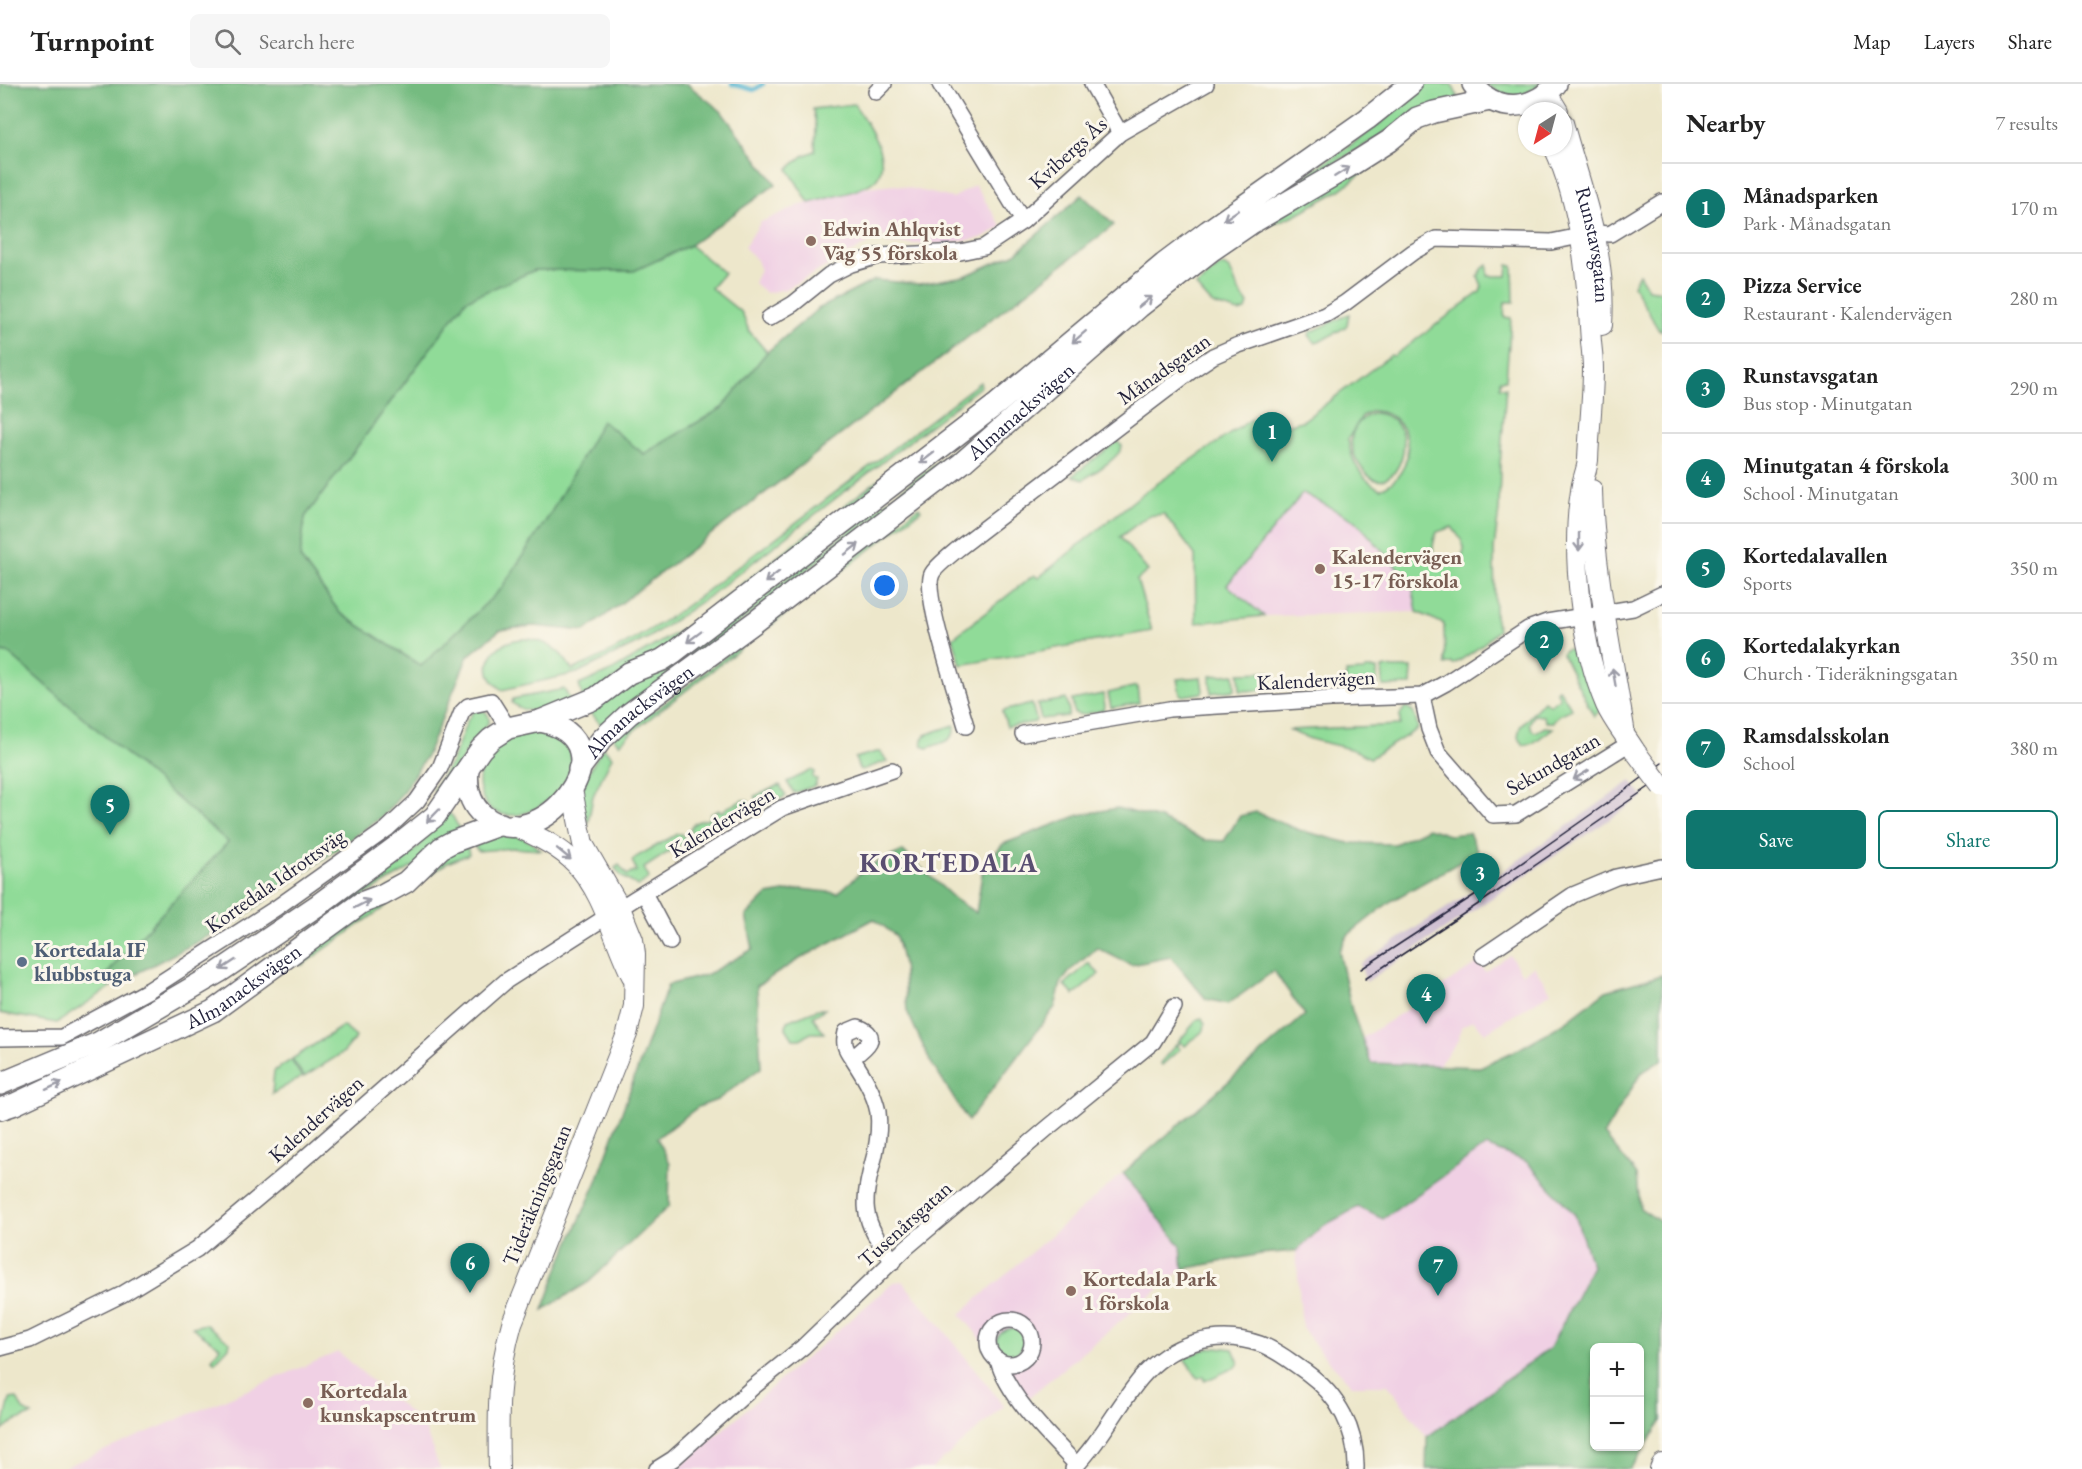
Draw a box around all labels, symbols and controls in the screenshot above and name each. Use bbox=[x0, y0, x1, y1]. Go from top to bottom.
search box bbox=[190, 14, 610, 68]
text: Turnpoint bbox=[30, 23, 154, 59]
icon: search bbox=[211, 25, 244, 58]
text: Search here bbox=[259, 27, 355, 56]
text: Map bbox=[1853, 28, 1891, 55]
text: Layers bbox=[1924, 28, 1975, 55]
text: Share bbox=[2008, 28, 2052, 55]
north arrow bbox=[1518, 102, 1572, 156]
text: Nearby bbox=[1686, 106, 1766, 140]
street label: Kvibergs Ås bbox=[1023, 110, 1113, 195]
text: 7 results bbox=[1995, 110, 2058, 136]
one-way arrow bbox=[1333, 165, 1350, 178]
text: Månadsparken bbox=[1743, 181, 1879, 210]
street label: Runstavsgatan bbox=[1569, 183, 1617, 303]
text: 1 bbox=[1700, 195, 1711, 221]
text: 170 m bbox=[2010, 195, 2058, 221]
one-way arrow bbox=[1224, 209, 1240, 221]
text: Park · Månadsgatan bbox=[1743, 210, 1891, 236]
place label: Edwin Ahlqvist Väg 55 förskola bbox=[823, 215, 961, 266]
marker: Edwin Ahlqvist Väg 55 förskola bbox=[804, 234, 818, 248]
text: Pizza Service bbox=[1743, 271, 1862, 300]
text: 2 bbox=[1700, 285, 1711, 311]
text: 280 m bbox=[2010, 285, 2058, 311]
one-way arrow bbox=[1137, 296, 1153, 309]
text: Restaurant · Kalendervägen bbox=[1743, 300, 1953, 326]
street label: Månadsgatan bbox=[1112, 327, 1215, 410]
one-way arrow bbox=[1071, 330, 1087, 343]
street label: Almanacksvägen bbox=[960, 356, 1080, 466]
text: Runstavsgatan bbox=[1743, 361, 1879, 390]
text: 3 bbox=[1700, 375, 1711, 401]
text: 290 m bbox=[2010, 375, 2058, 401]
text: Bus stop · Minutgatan bbox=[1743, 390, 1913, 416]
pin: 1 bbox=[1252, 412, 1292, 462]
text: Minutgatan 4 förskola bbox=[1743, 451, 1949, 480]
one-way arrow bbox=[919, 452, 935, 464]
text: 4 bbox=[1700, 465, 1711, 491]
text: 300 m bbox=[2010, 465, 2058, 491]
text: School · Minutgatan bbox=[1743, 480, 1899, 506]
one-way arrow bbox=[1573, 531, 1585, 551]
text: Kortedalavallen bbox=[1743, 541, 1888, 570]
one-way arrow bbox=[843, 542, 859, 555]
place label: Kalendervägen 15-17 förskola bbox=[1332, 543, 1462, 594]
text: 5 bbox=[1700, 555, 1711, 581]
text: 350 m bbox=[2010, 555, 2058, 581]
marker: Kalendervägen 15-17 förskola bbox=[1313, 562, 1327, 576]
text: Sports bbox=[1743, 570, 1792, 596]
one-way arrow bbox=[765, 571, 781, 583]
your location bbox=[870, 571, 899, 600]
pin: 2 bbox=[1524, 622, 1564, 671]
one-way arrow bbox=[687, 630, 703, 643]
text: Kortedalakyrkan bbox=[1743, 631, 1900, 660]
text: 6 bbox=[1700, 645, 1711, 671]
text: 350 m bbox=[2010, 645, 2058, 671]
street label: Almanacksvägen bbox=[577, 657, 699, 765]
text: Church · Tideräkningsgatan bbox=[1743, 660, 1958, 686]
street label: Kalendervägen bbox=[1256, 663, 1376, 696]
one-way arrow bbox=[1609, 668, 1620, 687]
text: Ramsdalsskolan bbox=[1743, 721, 1890, 750]
street label: Sekundgatan bbox=[1501, 726, 1605, 801]
text: 7 bbox=[1700, 735, 1711, 761]
text: 380 m bbox=[2010, 735, 2058, 761]
text: School bbox=[1743, 750, 1795, 776]
one-way arrow bbox=[1573, 769, 1590, 781]
street label: Kalendervägen bbox=[664, 779, 779, 864]
pin: 5 bbox=[90, 786, 130, 835]
one-way arrow bbox=[426, 808, 440, 823]
button: Save bbox=[1686, 810, 1866, 869]
button: Share bbox=[1878, 810, 2058, 869]
street label: Kortedala Idrottsväg bbox=[200, 822, 351, 939]
district label: KORTEDALA bbox=[859, 845, 1039, 880]
one-way arrow bbox=[556, 847, 571, 861]
pin: 3 bbox=[1460, 854, 1500, 903]
one-way arrow bbox=[353, 898, 370, 910]
place label: Kortedala IF klubbstuga bbox=[34, 936, 146, 987]
street label: Almanacksvägen bbox=[180, 937, 306, 1035]
marker: Kortedala IF klubbstuga bbox=[15, 955, 29, 969]
one-way arrow bbox=[220, 960, 237, 972]
pin: 4 bbox=[1406, 974, 1446, 1024]
street label: Kalendervägen bbox=[263, 1069, 369, 1168]
one-way arrow bbox=[44, 1079, 62, 1091]
street label: Tideräkningsgatan bbox=[496, 1120, 577, 1269]
street label: Tusenårsgatan bbox=[852, 1174, 957, 1273]
pin: 6 bbox=[450, 1244, 490, 1293]
pin: 7 bbox=[1418, 1246, 1458, 1296]
place label: Kortedala Park 1 förskola bbox=[1083, 1265, 1218, 1316]
marker: Kortedala Park 1 förskola bbox=[1064, 1284, 1078, 1298]
map controls bbox=[1590, 1343, 1644, 1451]
button: + bbox=[1590, 1343, 1644, 1397]
place label: Kortedala kunskapscentrum bbox=[320, 1377, 476, 1428]
marker: Kortedala kunskapscentrum bbox=[301, 1396, 315, 1410]
button: − bbox=[1590, 1397, 1644, 1451]

